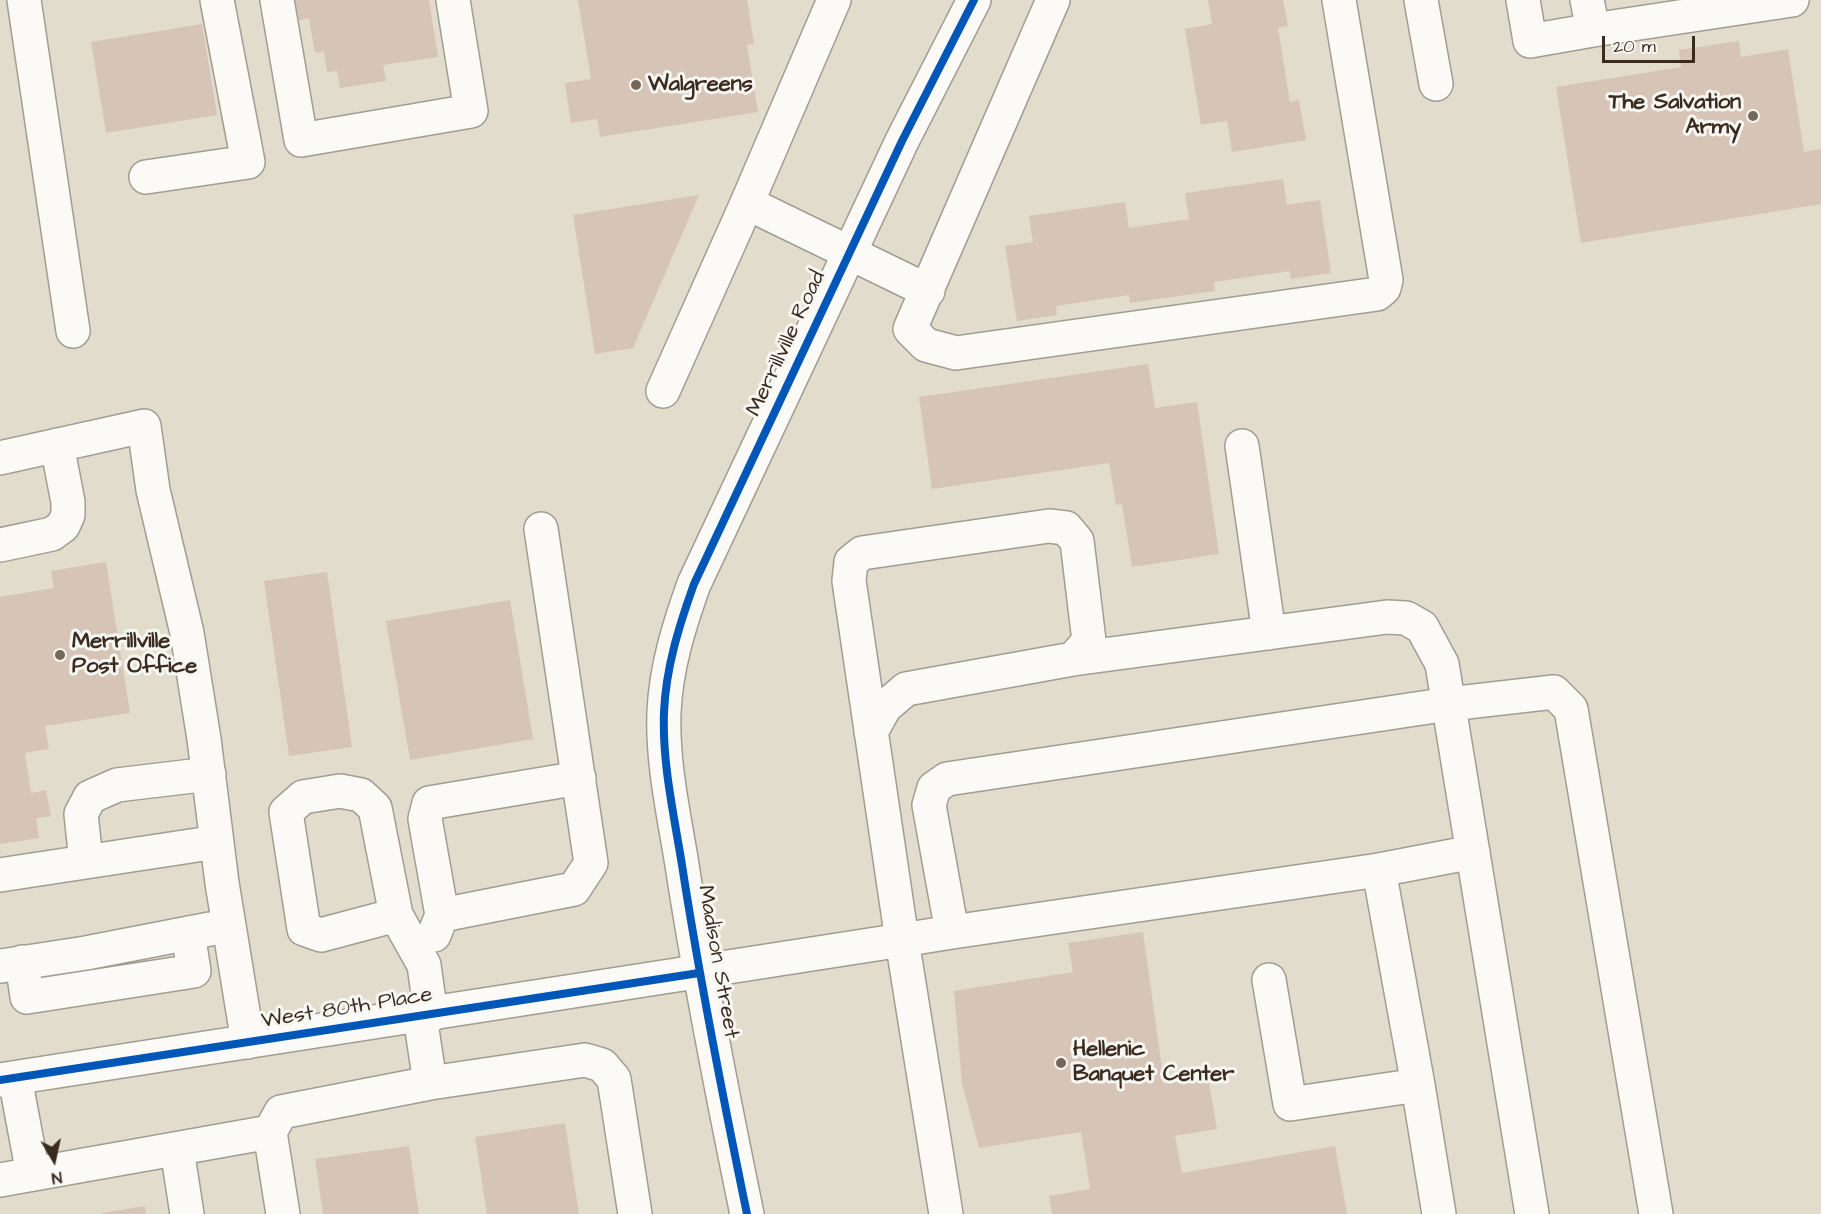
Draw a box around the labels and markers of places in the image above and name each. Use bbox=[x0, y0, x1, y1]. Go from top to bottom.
place label: Walgreens bbox=[648, 72, 753, 98]
marker: Walgreens bbox=[629, 78, 643, 92]
place label: The Salvation Army bbox=[1609, 90, 1741, 142]
marker: The Salvation Army bbox=[1746, 109, 1760, 123]
place label: Merrillville Post Office bbox=[72, 629, 197, 680]
marker: Merrillville Post Office bbox=[53, 648, 67, 662]
place label: Hellenic Banquet Center bbox=[1073, 1037, 1234, 1088]
marker: Hellenic Banquet Center bbox=[1054, 1056, 1068, 1070]

